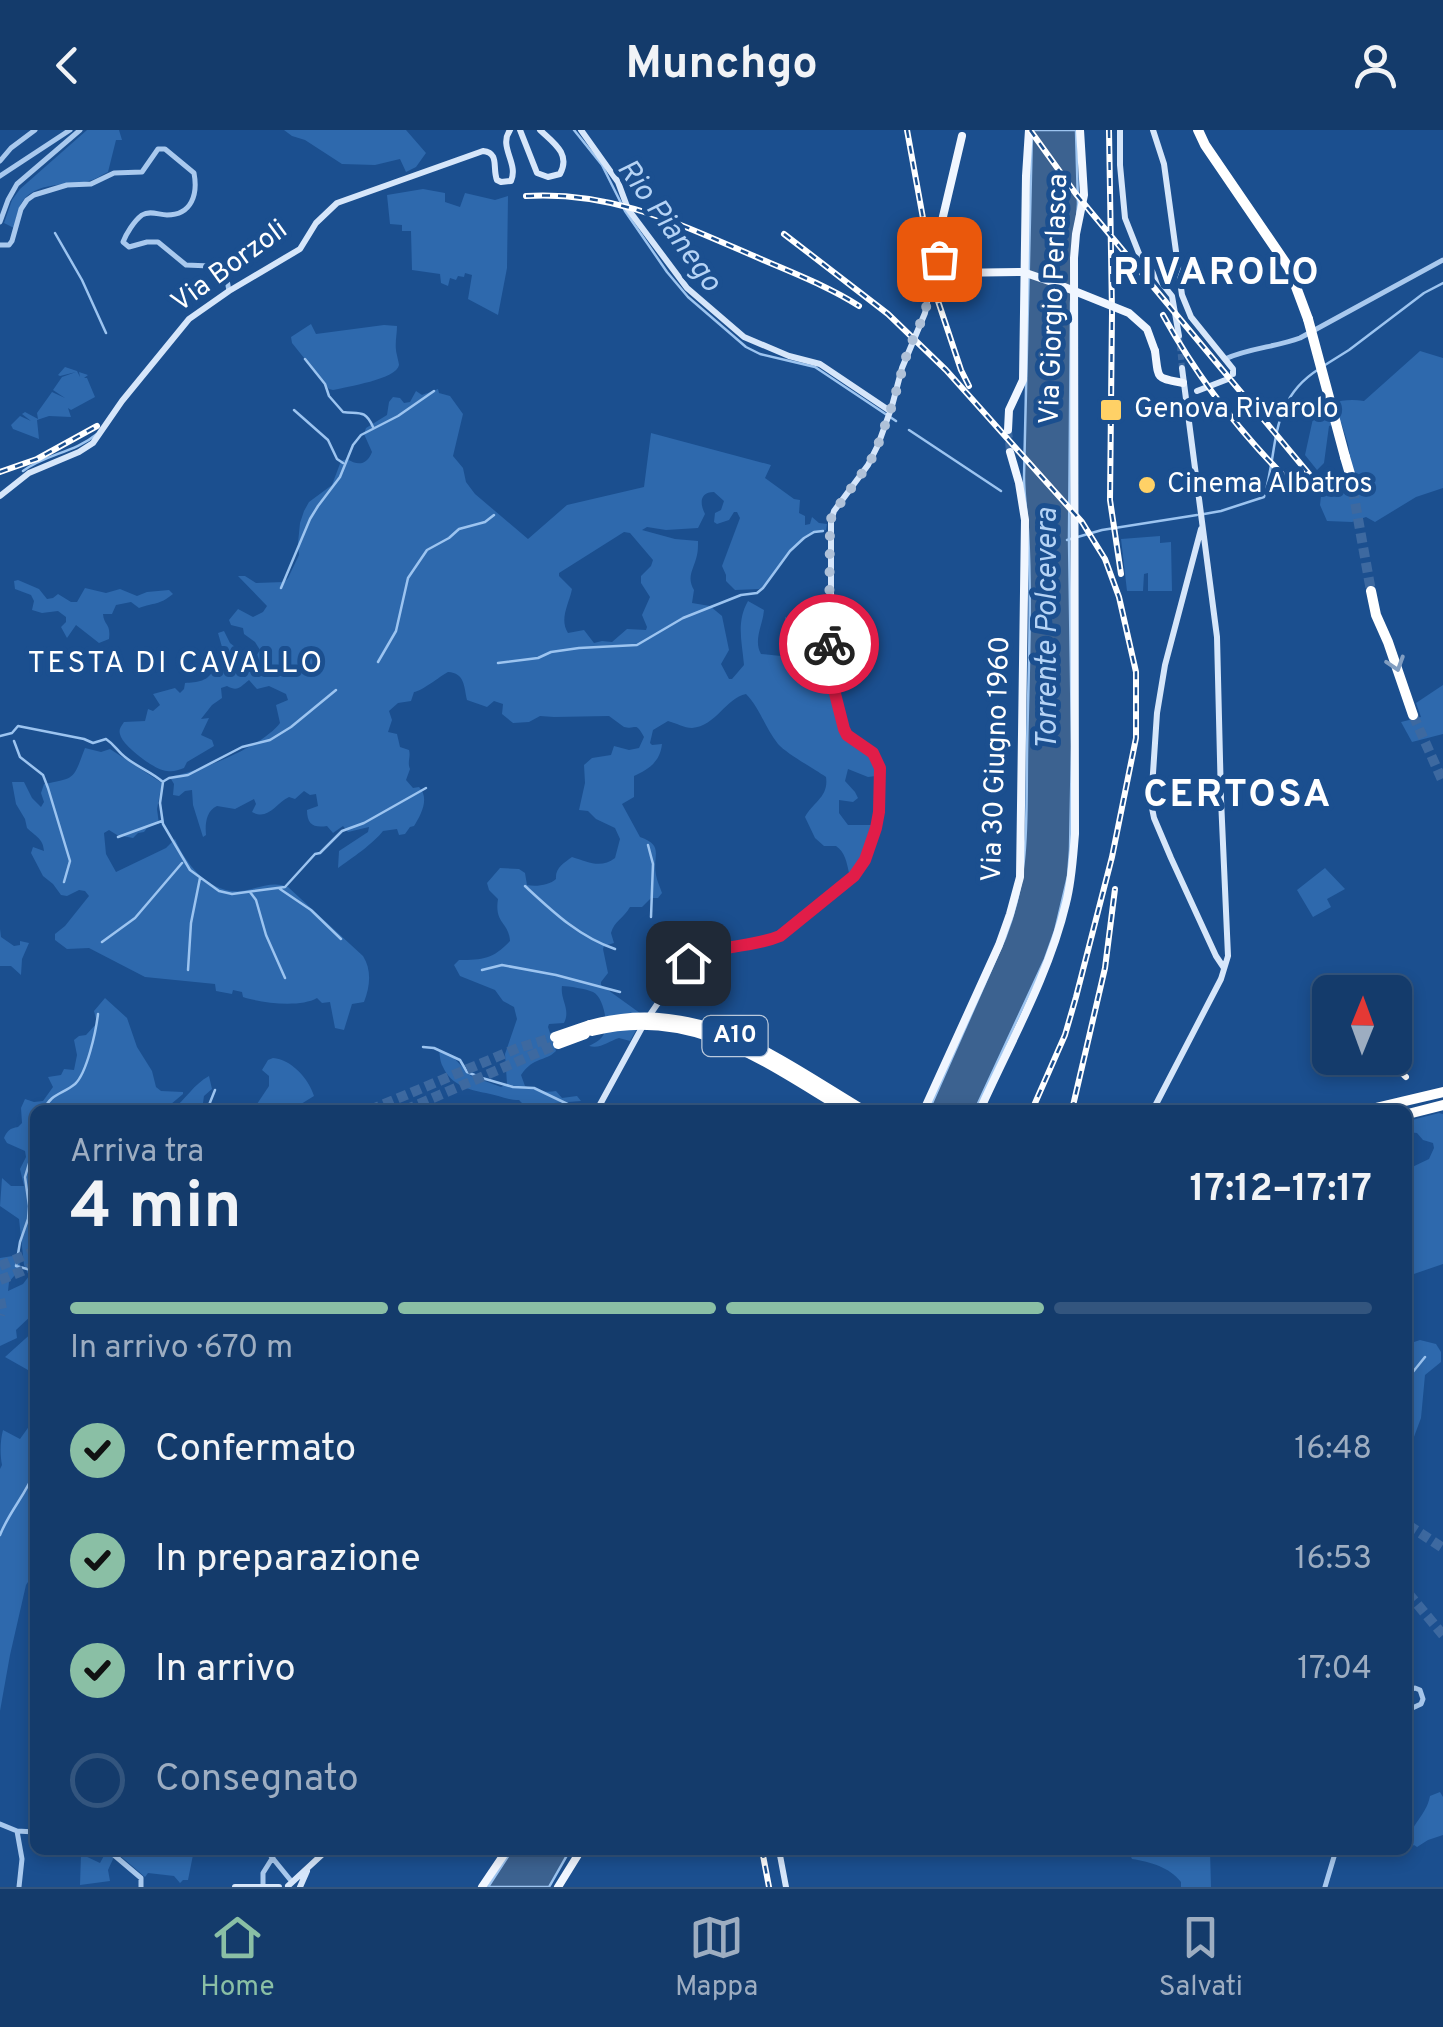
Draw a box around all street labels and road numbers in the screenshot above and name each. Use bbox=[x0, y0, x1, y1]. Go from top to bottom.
street label: Via Giorgio Perlasca bbox=[1033, 173, 1077, 425]
street label: Via Borzoli bbox=[165, 213, 295, 321]
street label: Via 30 Giugno 1960 bbox=[975, 635, 1019, 883]
road number: A10 bbox=[702, 1016, 768, 1056]

